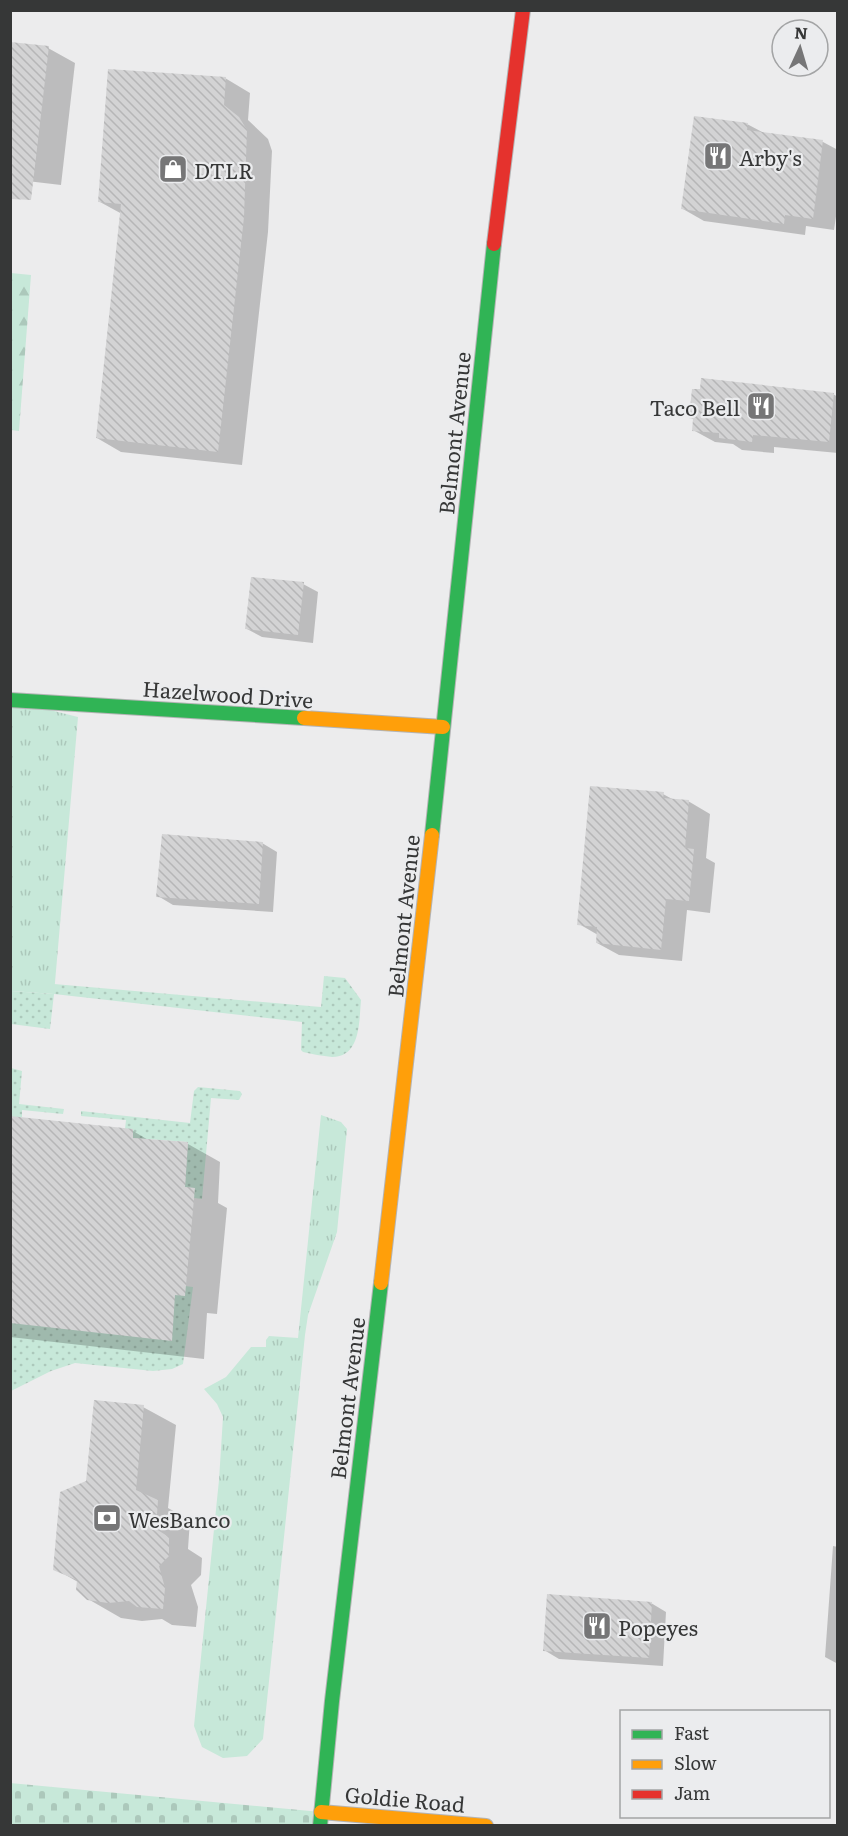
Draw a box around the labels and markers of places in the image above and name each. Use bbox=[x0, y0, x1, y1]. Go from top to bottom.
restaurant icon: Arby's bbox=[702, 140, 734, 172]
place label: Arby's bbox=[739, 141, 802, 172]
shop icon: DTLR bbox=[157, 153, 189, 185]
place label: DTLR bbox=[194, 154, 254, 185]
restaurant icon: Taco Bell bbox=[745, 390, 777, 422]
place label: Taco Bell bbox=[649, 391, 740, 422]
bank icon: WesBanco bbox=[91, 1502, 123, 1534]
place label: WesBanco bbox=[128, 1503, 231, 1534]
restaurant icon: Popeyes bbox=[581, 1610, 613, 1642]
place label: Popeyes bbox=[618, 1611, 698, 1642]

